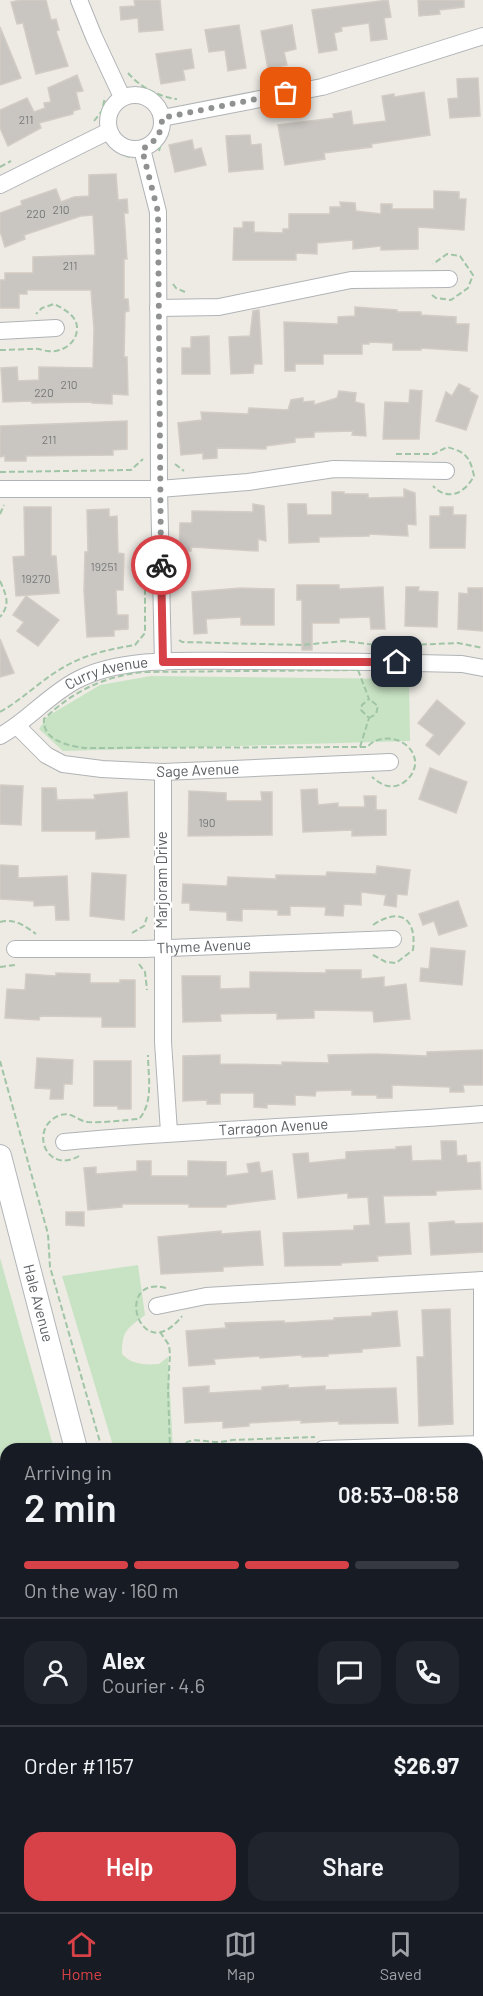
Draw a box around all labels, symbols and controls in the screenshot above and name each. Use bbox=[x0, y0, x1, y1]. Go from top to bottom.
pin bbox=[260, 67, 311, 118]
icon: bag bbox=[269, 76, 302, 109]
house number: 211 bbox=[19, 112, 33, 126]
house number: 210 bbox=[52, 202, 70, 216]
house number: 220 bbox=[26, 206, 46, 220]
house number: 211 bbox=[63, 258, 77, 272]
house number: 210 bbox=[60, 377, 78, 391]
house number: 220 bbox=[34, 385, 54, 399]
house number: 211 bbox=[42, 432, 56, 446]
courier bbox=[131, 535, 191, 595]
icon: bike bbox=[145, 549, 178, 582]
house number: 19251 bbox=[91, 559, 117, 573]
house number: 19270 bbox=[21, 571, 51, 585]
pin bbox=[371, 636, 422, 687]
icon: home bbox=[380, 645, 413, 678]
street label: Curry Avenue bbox=[61, 652, 149, 693]
street label: Sage Avenue bbox=[156, 759, 240, 780]
house number: 190 bbox=[198, 815, 216, 829]
street label: Marjoram Drive bbox=[152, 831, 170, 929]
street label: Thyme Avenue bbox=[156, 935, 251, 956]
street label: Tarragon Avenue bbox=[218, 1114, 329, 1138]
street label: Hale Avenue bbox=[20, 1262, 58, 1344]
text: Arriving in bbox=[24, 1460, 112, 1484]
text: 08:53–08:58 bbox=[338, 1481, 459, 1507]
text: 2 min bbox=[24, 1483, 117, 1530]
text: On the way · 160 m bbox=[24, 1578, 179, 1602]
button: person bbox=[24, 1641, 87, 1704]
button: chat bbox=[318, 1641, 381, 1704]
button: phone bbox=[396, 1641, 459, 1704]
text: Alex bbox=[102, 1647, 145, 1673]
text: Courier · 4.6 bbox=[102, 1673, 205, 1697]
text: Order #1157 bbox=[24, 1752, 133, 1778]
text: $26.97 bbox=[394, 1752, 459, 1778]
button: Help bbox=[24, 1832, 236, 1901]
button: Share bbox=[248, 1832, 459, 1901]
tab: Home bbox=[61, 1928, 102, 1983]
tab: Map bbox=[224, 1928, 257, 1983]
tab: Saved bbox=[380, 1928, 422, 1983]

